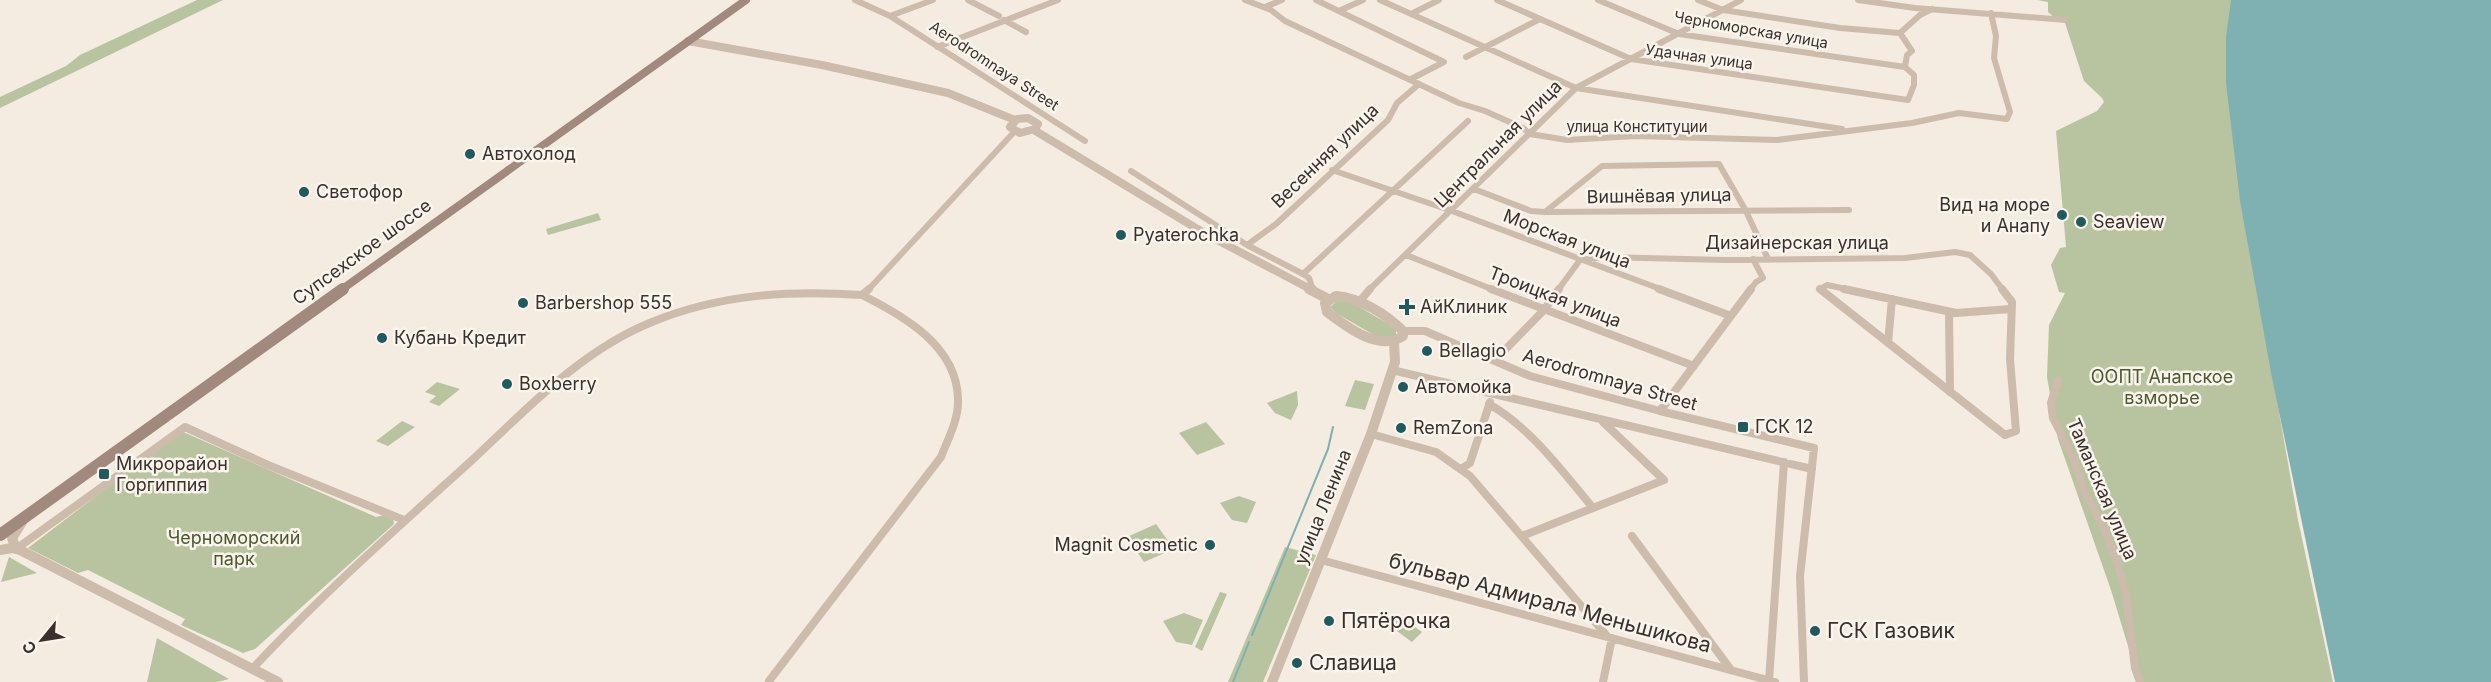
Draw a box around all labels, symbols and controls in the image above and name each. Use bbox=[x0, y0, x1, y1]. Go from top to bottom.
street label: Черноморская улица bbox=[1672, 7, 1830, 52]
street label: Aerodromnaya Street bbox=[926, 17, 1063, 115]
street label: Удачная улица bbox=[1644, 40, 1754, 73]
street label: Центральная улица bbox=[1430, 76, 1566, 212]
street label: Весенняя улица bbox=[1267, 99, 1382, 212]
street label: улица Конституции bbox=[1566, 117, 1708, 136]
place label: Автохолод bbox=[482, 143, 576, 164]
marker: Автохолод bbox=[463, 147, 477, 161]
place label: Светофор bbox=[316, 181, 403, 202]
street label: Вишнёвая улица bbox=[1586, 184, 1732, 207]
marker: Светофор bbox=[297, 185, 311, 199]
street label: Супсехское шоссе bbox=[288, 194, 435, 309]
place label: Вид на море и Анапу bbox=[1939, 194, 2050, 236]
street label: Морская улица bbox=[1501, 205, 1634, 272]
marker: Вид на море и Анапу bbox=[2055, 208, 2069, 222]
place label: Seaview bbox=[2093, 211, 2165, 232]
marker: Seaview bbox=[2074, 215, 2088, 229]
place label: Pyaterochka bbox=[1133, 224, 1239, 245]
marker: Pyaterochka bbox=[1114, 228, 1128, 242]
street label: Дизайнерская улица bbox=[1705, 232, 1889, 253]
street label: Троицкая улица bbox=[1486, 262, 1624, 331]
place label: Barbershop 555 bbox=[535, 292, 672, 313]
marker: Barbershop 555 bbox=[516, 296, 530, 310]
place label: АйКлиник bbox=[1420, 296, 1507, 317]
marker: АйКлиник bbox=[1398, 298, 1416, 316]
place label: Кубань Кредит bbox=[394, 327, 527, 348]
marker: Кубань Кредит bbox=[375, 331, 389, 345]
place label: Bellagio bbox=[1439, 340, 1506, 361]
marker: Bellagio bbox=[1420, 344, 1434, 358]
street label: Aerodromnaya Street bbox=[1520, 345, 1700, 415]
park label: ООПТ Анапское взморье bbox=[2091, 366, 2233, 408]
place label: Boxberry bbox=[519, 373, 597, 394]
place label: Автомойка bbox=[1415, 376, 1512, 397]
marker: Boxberry bbox=[500, 377, 514, 391]
marker: Автомойка bbox=[1396, 380, 1410, 394]
street label: Таманская улица bbox=[2063, 415, 2142, 563]
place label: ГСК 12 bbox=[1755, 416, 1813, 437]
place label: RemZona bbox=[1413, 417, 1493, 438]
marker: ГСК 12 bbox=[1736, 420, 1750, 434]
marker: RemZona bbox=[1394, 421, 1408, 435]
street label: улица Ленина bbox=[1290, 446, 1355, 567]
place label: Микрорайон Горгиппия bbox=[116, 453, 228, 495]
marker: Микрорайон Горгиппия bbox=[97, 467, 111, 481]
park label: Черноморский парк bbox=[168, 527, 300, 569]
place label: Magnit Cosmetic bbox=[1054, 534, 1198, 555]
marker: Magnit Cosmetic bbox=[1203, 538, 1217, 552]
street label: бульвар Адмирала Меньшикова bbox=[1386, 547, 1714, 658]
place label: Пятёрочка bbox=[1341, 608, 1451, 633]
north arrow bbox=[12, 610, 72, 670]
marker: Пятёрочка bbox=[1322, 614, 1336, 628]
place label: ГСК Газовик bbox=[1827, 618, 1956, 643]
marker: ГСК Газовик bbox=[1808, 624, 1822, 638]
text: С bbox=[17, 637, 41, 658]
place label: Славица bbox=[1309, 650, 1397, 675]
marker: Славица bbox=[1290, 656, 1304, 670]

